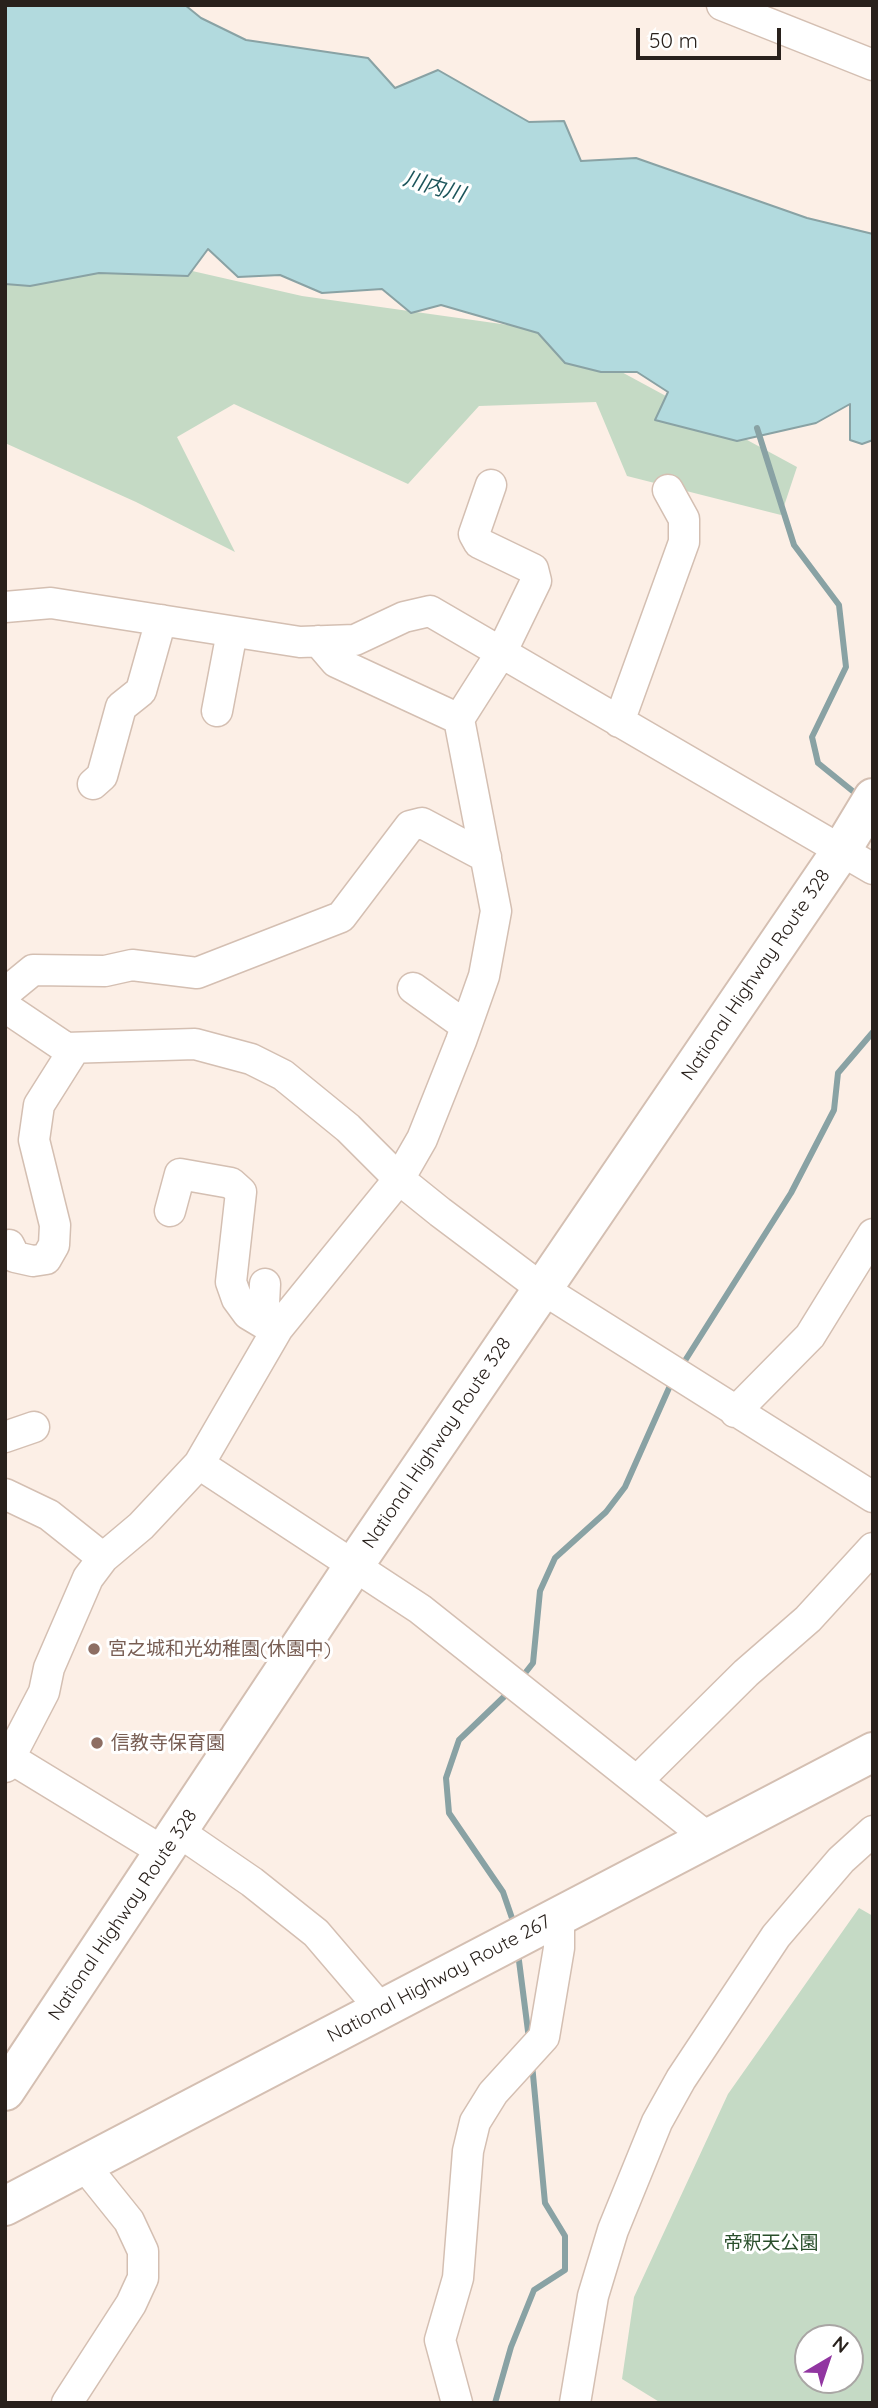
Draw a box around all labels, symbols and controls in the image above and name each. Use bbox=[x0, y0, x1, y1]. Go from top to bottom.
scale bar bbox=[640, 14, 785, 58]
text: 50 m bbox=[649, 27, 698, 53]
water label: 川内川 bbox=[400, 166, 468, 208]
street label: National Highway Route 328 bbox=[677, 865, 835, 1085]
street label: National Highway Route 328 bbox=[358, 1333, 516, 1553]
place label: 宮之城和光幼稚園(休園中) bbox=[108, 1638, 331, 1660]
marker: 宮之城和光幼稚園(休園中) bbox=[86, 1641, 102, 1657]
place label: 信教寺保育園 bbox=[111, 1732, 225, 1754]
marker: 信教寺保育園 bbox=[89, 1735, 105, 1751]
street label: National Highway Route 328 bbox=[44, 1805, 202, 2025]
street label: National Highway Route 267 bbox=[324, 1910, 554, 2048]
park label: 帝釈天公園 bbox=[724, 2232, 818, 2254]
north arrow bbox=[794, 2324, 864, 2394]
text: N bbox=[828, 2331, 854, 2358]

